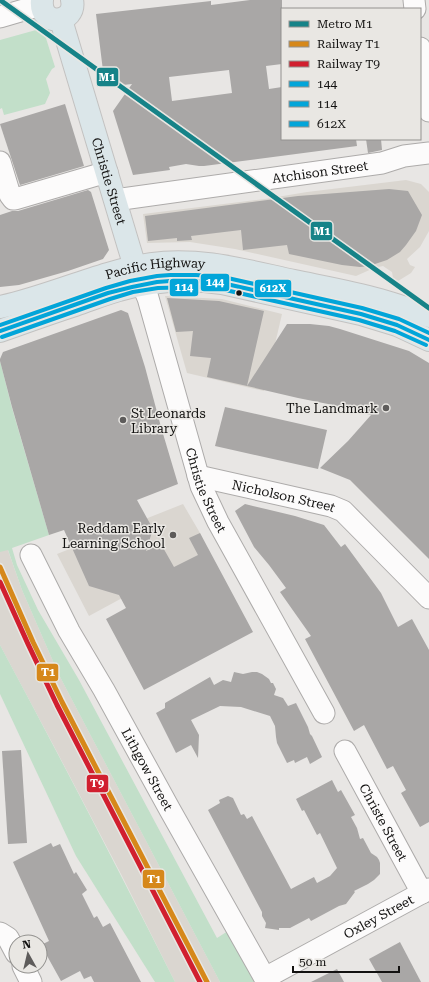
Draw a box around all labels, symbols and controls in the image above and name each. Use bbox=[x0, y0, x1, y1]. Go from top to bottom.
legend bbox=[281, 8, 421, 140]
text: Metro M1 bbox=[317, 17, 373, 31]
text: Railway T1 bbox=[317, 37, 380, 51]
text: Railway T9 bbox=[317, 57, 380, 71]
line badge: M1 bbox=[96, 67, 119, 87]
text: M1 bbox=[99, 71, 115, 84]
text: 144 bbox=[317, 77, 337, 91]
text: 114 bbox=[317, 97, 337, 111]
text: 612X bbox=[317, 117, 346, 131]
street label: Christie Street bbox=[89, 136, 129, 227]
street label: Atchison Street bbox=[271, 158, 369, 186]
line badge: M1 bbox=[310, 221, 333, 241]
text: M1 bbox=[314, 225, 330, 238]
street label: Pacific Highway bbox=[103, 255, 206, 282]
line badge: 144 bbox=[200, 273, 230, 292]
text: 144 bbox=[206, 276, 225, 289]
line badge: 114 bbox=[169, 278, 199, 297]
line badge: 612X bbox=[254, 279, 292, 298]
text: 114 bbox=[175, 281, 194, 294]
text: 612X bbox=[260, 282, 286, 295]
unlabelled marker bbox=[234, 288, 244, 298]
place label: The Landmark bbox=[286, 401, 378, 416]
marker: The Landmark bbox=[381, 403, 391, 413]
place label: St Leonards Library bbox=[131, 406, 206, 436]
marker: St Leonards Library bbox=[118, 415, 128, 425]
street label: Christie Street bbox=[183, 446, 229, 535]
street label: Nicholson Street bbox=[231, 477, 338, 515]
place label: Reddam Early Learning School bbox=[62, 521, 165, 551]
marker: Reddam Early Learning School bbox=[168, 530, 178, 540]
line badge: T1 bbox=[36, 663, 59, 682]
text: T1 bbox=[41, 666, 55, 679]
street label: Lithgow Street bbox=[118, 726, 176, 813]
line badge: T9 bbox=[86, 774, 109, 793]
text: T9 bbox=[90, 777, 104, 790]
street label: Christe Street bbox=[356, 781, 410, 864]
line badge: T1 bbox=[142, 869, 165, 889]
text: T1 bbox=[147, 873, 161, 886]
street label: Oxley Street bbox=[341, 892, 416, 942]
north arrow bbox=[8, 934, 48, 974]
text: N bbox=[22, 937, 32, 952]
scale bar bbox=[293, 948, 399, 974]
text: 50 m bbox=[299, 955, 326, 969]

